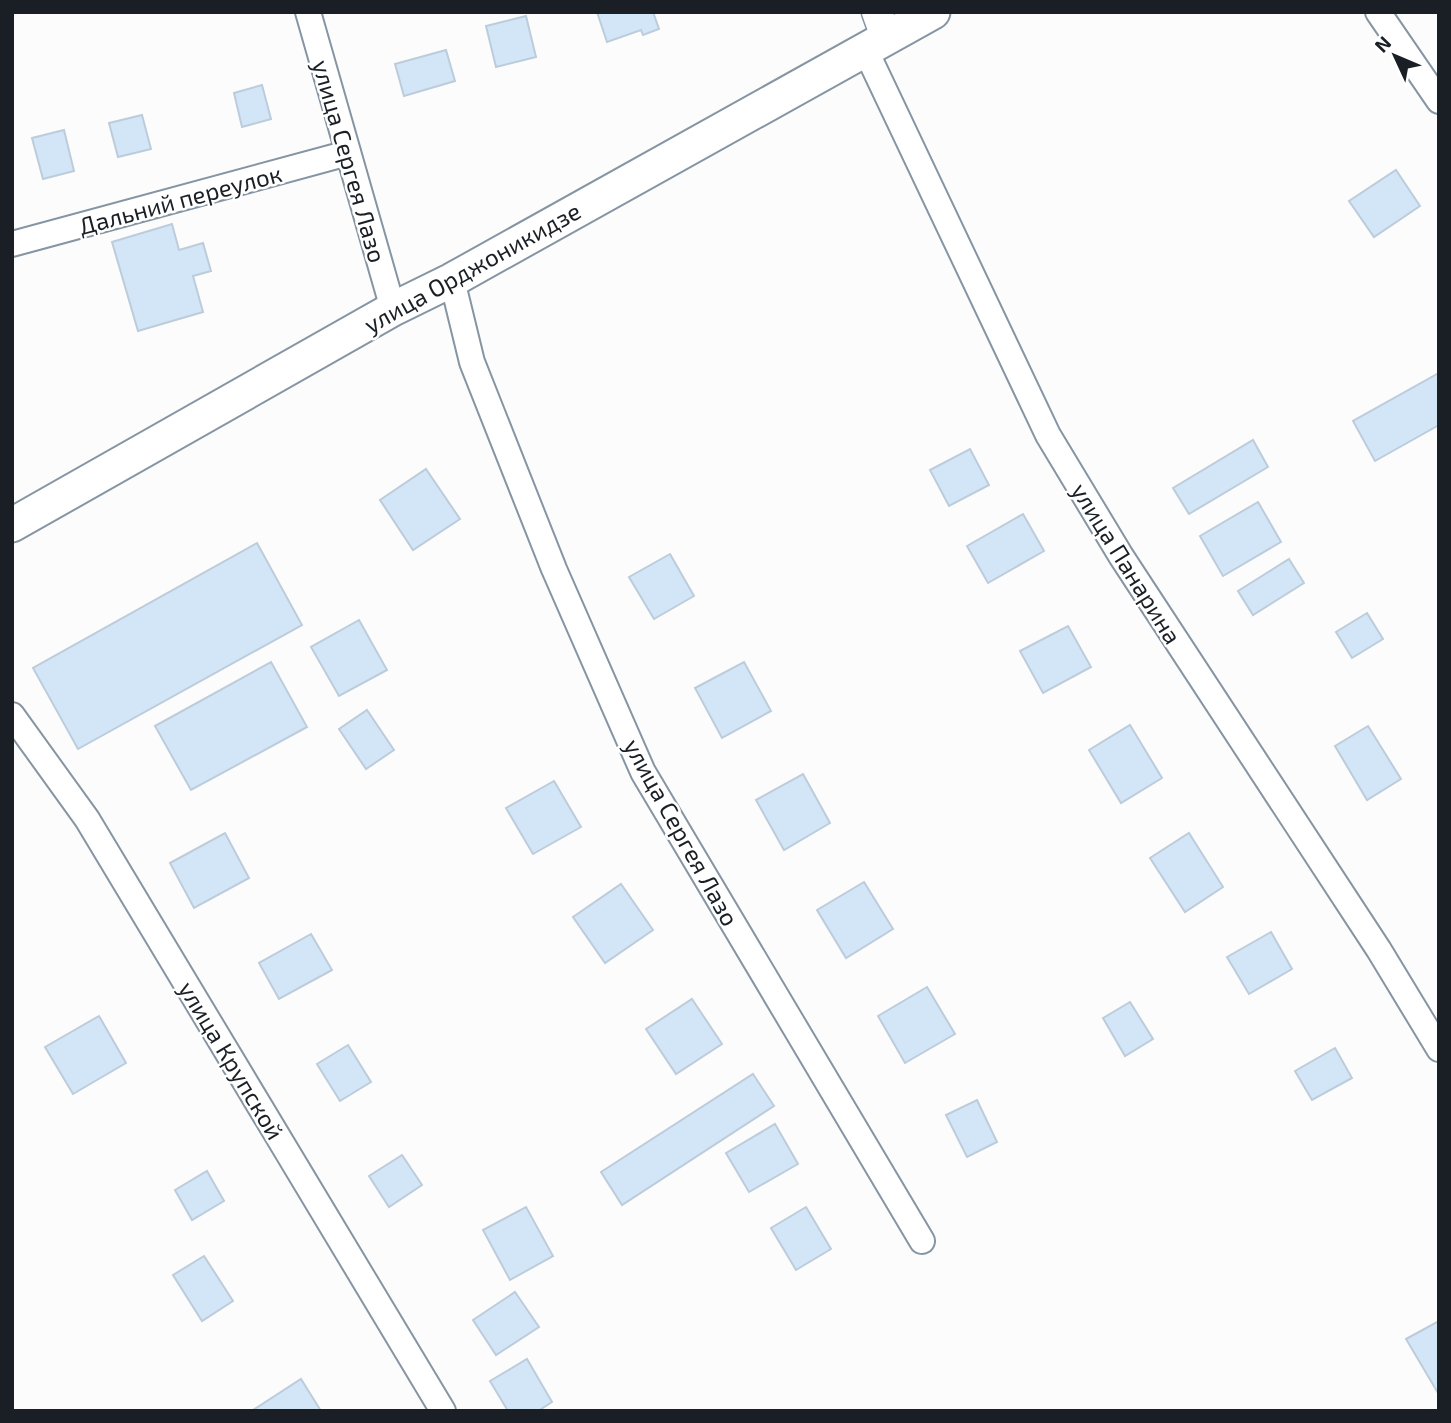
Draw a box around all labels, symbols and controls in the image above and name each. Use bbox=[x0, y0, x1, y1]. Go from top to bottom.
north arrow bbox=[1360, 21, 1430, 91]
text: N bbox=[1369, 31, 1395, 57]
street label: улица Сергея Лазо bbox=[306, 56, 393, 266]
street label: Дальний переулок bbox=[75, 158, 285, 241]
street label: улица Орджоникидзе bbox=[359, 195, 586, 339]
street label: улица Панарина bbox=[1065, 477, 1188, 649]
street label: улица Сергея Лазо bbox=[618, 733, 745, 931]
street label: улица Крупской bbox=[172, 976, 291, 1145]

